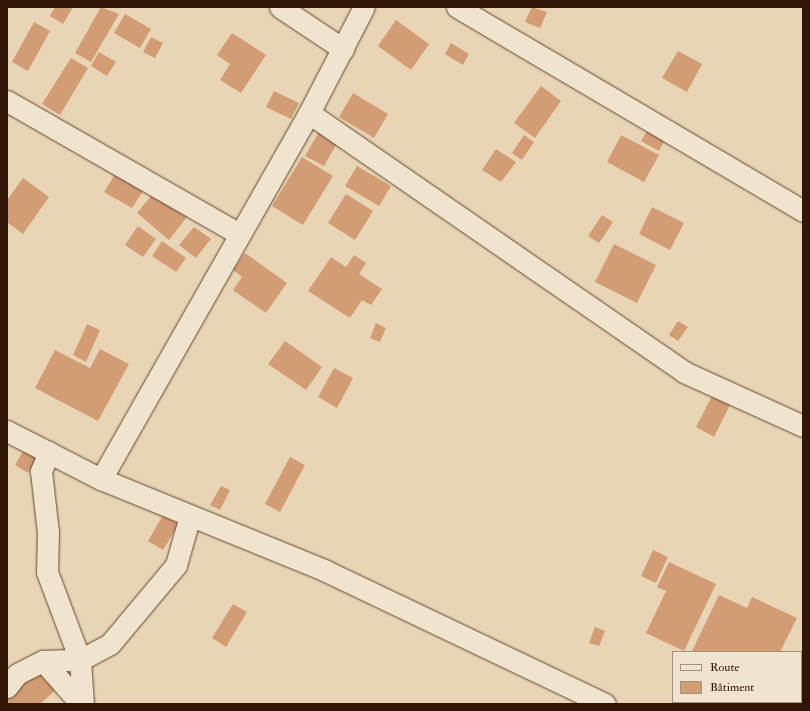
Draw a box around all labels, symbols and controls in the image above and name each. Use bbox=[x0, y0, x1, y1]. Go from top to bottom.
legend bbox=[672, 651, 802, 703]
text: Route bbox=[710, 660, 739, 675]
text: Bâtiment bbox=[710, 680, 754, 695]

